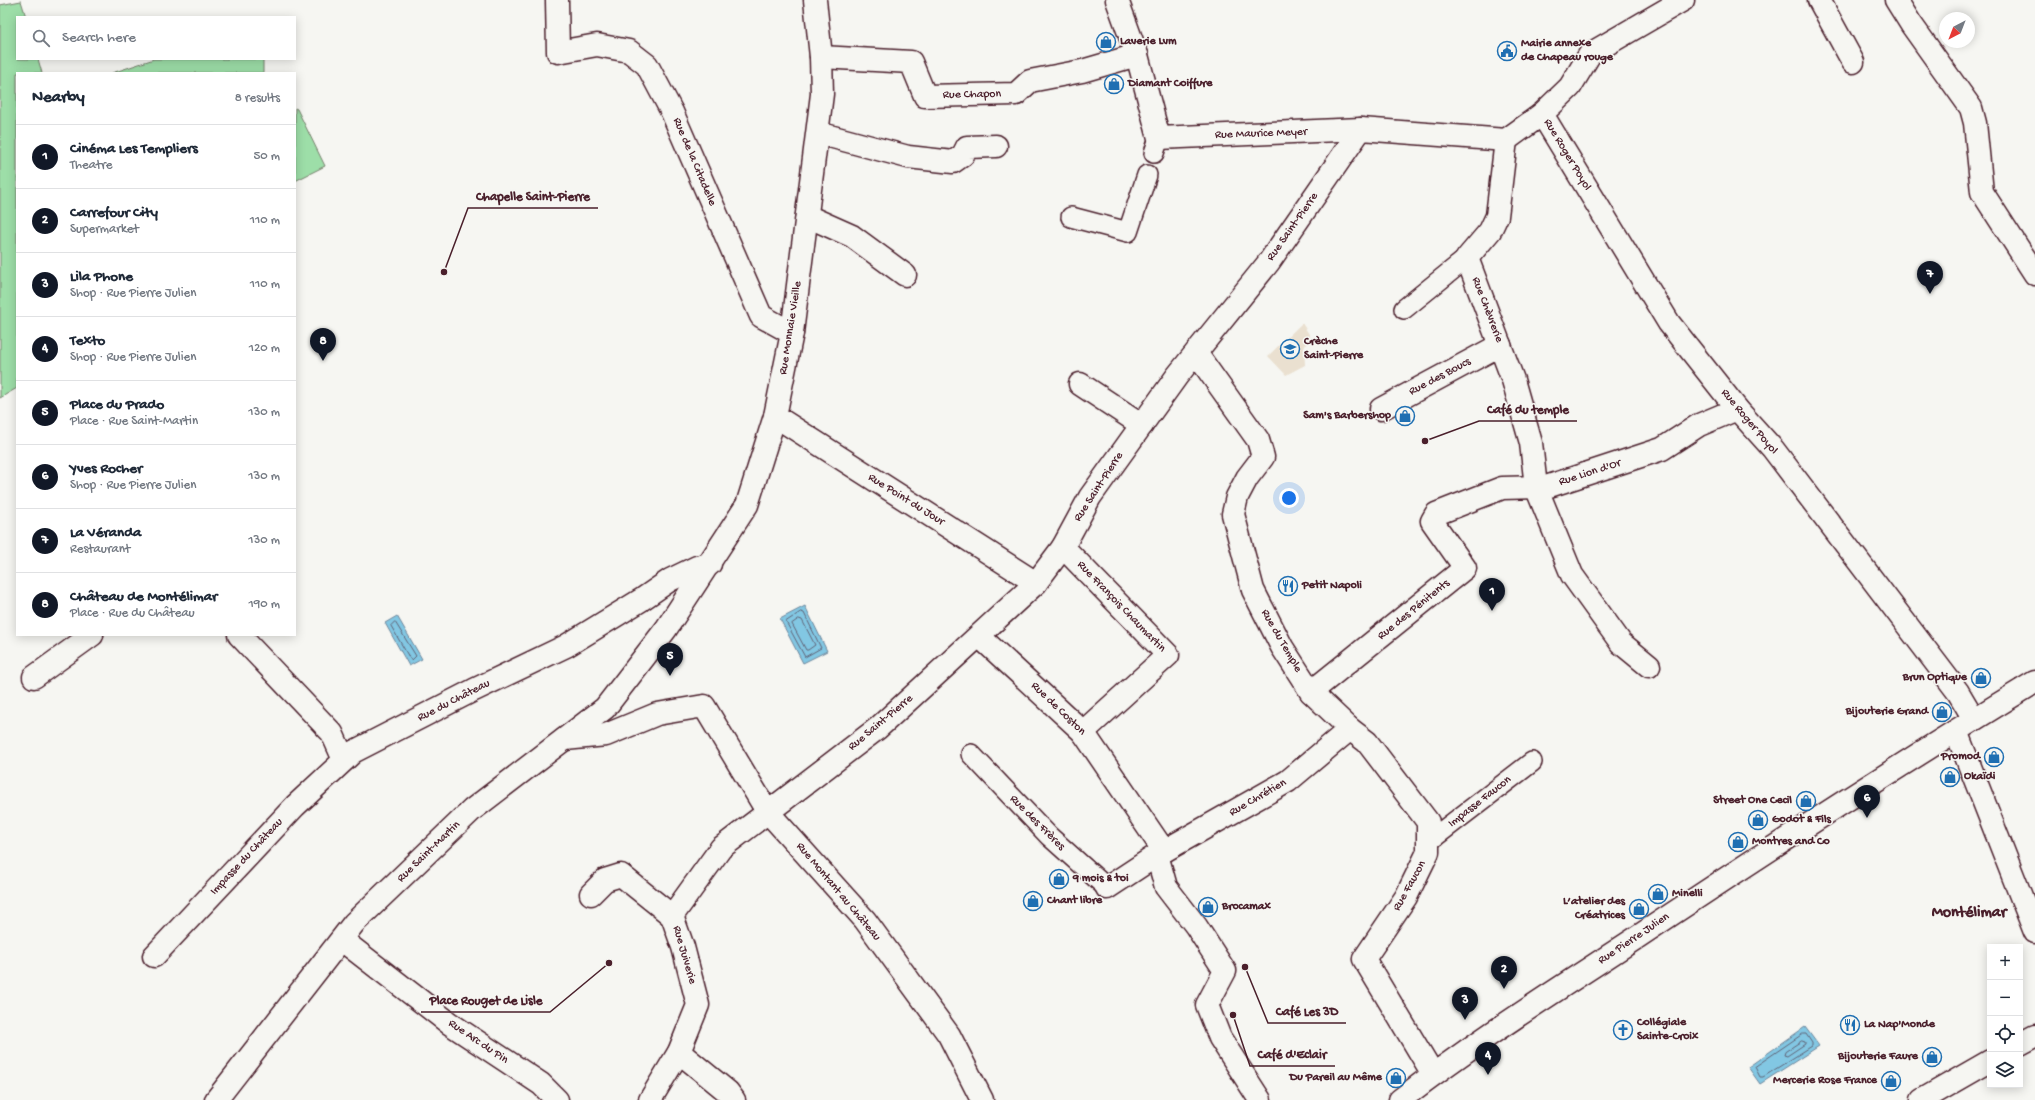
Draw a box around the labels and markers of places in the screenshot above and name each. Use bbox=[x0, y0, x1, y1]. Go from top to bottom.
shop icon: Laverie Lvm bbox=[1095, 31, 1117, 53]
place label: Laverie Lvm bbox=[1120, 35, 1177, 49]
place label: Mairie annexe de Chapeau rouge bbox=[1521, 37, 1614, 65]
public building icon: Mairie annexe de Chapeau rouge bbox=[1496, 40, 1518, 62]
shop icon: Diamant Coiffure bbox=[1103, 73, 1125, 95]
place label: Diamant Coiffure bbox=[1127, 77, 1213, 91]
callout: Chapelle Saint-Pierre bbox=[468, 183, 598, 208]
pin: 7 bbox=[1917, 261, 1943, 294]
pin: 8 bbox=[310, 328, 336, 361]
place label: Crèche Saint-Pierre bbox=[1303, 335, 1364, 363]
school or university icon: Crèche Saint-Pierre bbox=[1279, 338, 1301, 360]
callout: Café du temple bbox=[1479, 396, 1577, 421]
shop icon: Sam's Barbershop bbox=[1394, 405, 1416, 427]
place label: Sam's Barbershop bbox=[1303, 409, 1391, 423]
restaurant icon: Petit Napoli bbox=[1277, 575, 1299, 597]
pin: 1 bbox=[1479, 578, 1505, 611]
place label: Petit Napoli bbox=[1301, 579, 1362, 593]
pin: 5 bbox=[657, 643, 683, 676]
shop icon: Brun Optique bbox=[1970, 667, 1992, 689]
place label: Brun Optique bbox=[1902, 671, 1968, 685]
shop icon: Bijouterie Grand bbox=[1931, 701, 1953, 723]
place label: Bijouterie Grand bbox=[1845, 705, 1930, 719]
shop icon: Promod bbox=[1983, 746, 2005, 768]
place label: Promod bbox=[1940, 750, 1982, 764]
shop icon: Okaïdi bbox=[1939, 766, 1961, 788]
place label: Okaïdi bbox=[1964, 770, 1996, 784]
pin: 6 bbox=[1854, 785, 1880, 818]
shop icon: Street One Cecil bbox=[1795, 790, 1817, 812]
place label: Street One Cecil bbox=[1713, 794, 1792, 808]
shop icon: Godot & Fils bbox=[1747, 809, 1769, 831]
place label: Godot & Fils bbox=[1772, 813, 1832, 827]
shop icon: Montres and Co bbox=[1727, 831, 1749, 853]
place label: Montres and Co bbox=[1752, 835, 1831, 849]
shop icon: 9 mois & toi bbox=[1048, 868, 1070, 890]
place label: 9 mois & toi bbox=[1072, 872, 1129, 886]
shop icon: Minelli bbox=[1647, 883, 1669, 905]
place label: Minelli bbox=[1672, 887, 1703, 901]
shop icon: Chant libre bbox=[1022, 890, 1044, 912]
place label: Chant libre bbox=[1046, 894, 1103, 908]
place label: L’atelier des Créatrices bbox=[1563, 895, 1626, 923]
shop icon: Brocamax bbox=[1197, 896, 1219, 918]
shop icon: L’atelier des Créatrices bbox=[1628, 898, 1650, 920]
place label: Brocamax bbox=[1221, 900, 1272, 914]
pin: 2 bbox=[1491, 956, 1517, 989]
callout: Place Rouget de Lisle bbox=[421, 987, 550, 1012]
pin: 3 bbox=[1452, 987, 1478, 1020]
callout: Café Les 3D bbox=[1268, 998, 1346, 1023]
restaurant icon: La Nap'Monde bbox=[1839, 1014, 1861, 1036]
place label: Collégiale Sainte-Croix bbox=[1636, 1016, 1699, 1044]
place label: La Nap'Monde bbox=[1864, 1018, 1936, 1032]
church icon: Collégiale Sainte-Croix bbox=[1612, 1019, 1634, 1041]
callout: Café d'Eclair bbox=[1250, 1041, 1335, 1066]
pin: 4 bbox=[1475, 1042, 1501, 1075]
shop icon: Bijouterie Faure bbox=[1921, 1046, 1943, 1068]
place label: Bijouterie Faure bbox=[1837, 1050, 1919, 1064]
shop icon: Du Pareil au Même bbox=[1385, 1067, 1407, 1089]
shop icon: Mercerie Rose France bbox=[1880, 1070, 1902, 1092]
place label: Du Pareil au Même bbox=[1289, 1071, 1383, 1085]
place label: Mercerie Rose France bbox=[1773, 1074, 1878, 1088]

